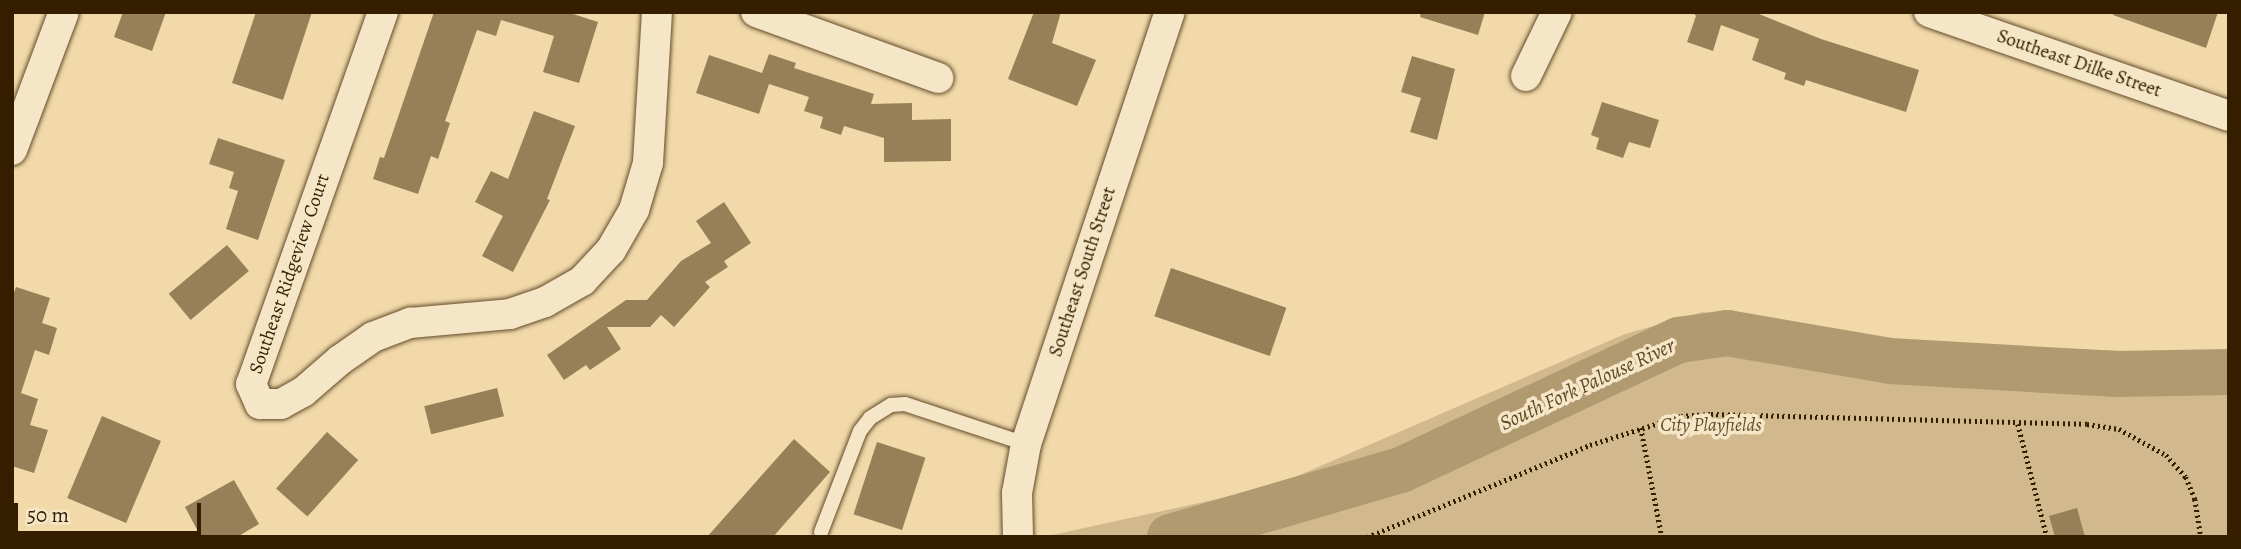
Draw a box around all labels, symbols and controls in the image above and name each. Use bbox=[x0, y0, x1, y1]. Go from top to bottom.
street label: Southeast Dilke Street bbox=[1994, 25, 2164, 103]
street label: Southeast Ridgeview Court bbox=[245, 171, 335, 377]
street label: Southeast South Street bbox=[1045, 184, 1121, 360]
water label: South Fork Palouse River bbox=[1496, 332, 1678, 436]
park label: City Playfields bbox=[1660, 415, 1762, 437]
scale bar bbox=[18, 490, 205, 534]
text: 50 m bbox=[27, 501, 69, 529]

